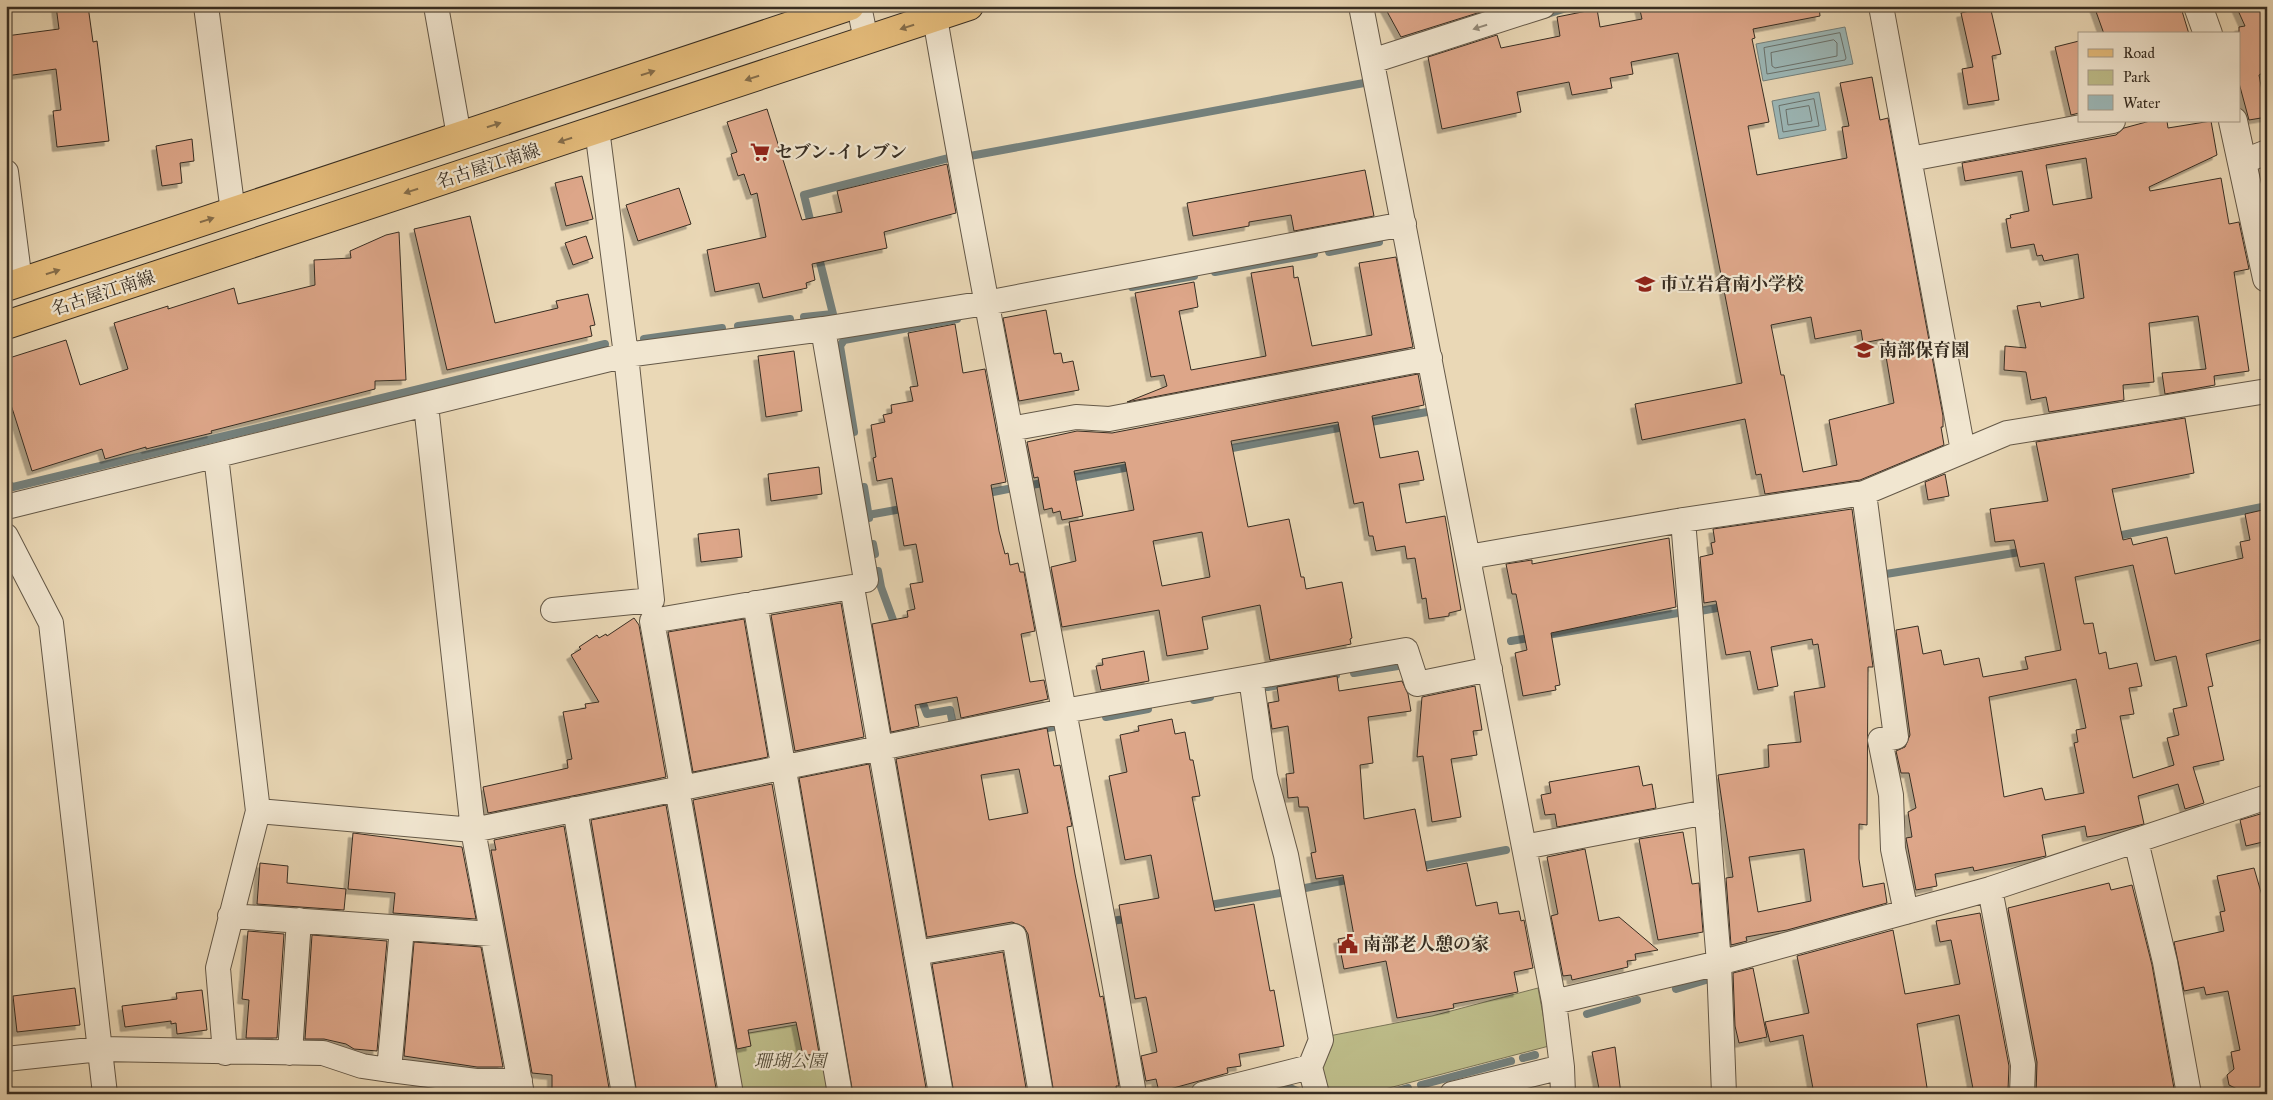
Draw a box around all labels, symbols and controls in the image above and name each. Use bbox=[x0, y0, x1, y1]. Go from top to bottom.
one-way arrow bbox=[1472, 23, 1487, 31]
one-way arrow bbox=[899, 24, 914, 31]
legend bbox=[2078, 32, 2240, 122]
text: Road bbox=[2123, 44, 2155, 62]
text: Park bbox=[2123, 68, 2150, 86]
one-way arrow bbox=[641, 69, 656, 77]
one-way arrow bbox=[745, 75, 760, 82]
text: Water bbox=[2123, 94, 2160, 112]
one-way arrow bbox=[486, 120, 501, 128]
one-way arrow bbox=[557, 137, 572, 144]
street label: 名古屋江南線 bbox=[433, 139, 543, 193]
supermarket icon: セブン-イレブン bbox=[749, 141, 771, 163]
place label: セブン-イレブン bbox=[775, 141, 907, 163]
one-way arrow bbox=[403, 188, 418, 195]
one-way arrow bbox=[199, 216, 214, 224]
street label: 名古屋江南線 bbox=[48, 266, 158, 320]
one-way arrow bbox=[45, 267, 60, 275]
school or university icon: 市立岩倉南小学校 bbox=[1634, 273, 1656, 295]
place label: 市立岩倉南小学校 bbox=[1660, 273, 1804, 295]
school or university icon: 南部保育園 bbox=[1853, 339, 1875, 361]
place label: 南部保育園 bbox=[1879, 339, 1969, 361]
public building icon: 南部老人憩の家 bbox=[1337, 933, 1359, 955]
place label: 南部老人憩の家 bbox=[1363, 933, 1489, 955]
park label: 珊瑚公園 bbox=[754, 1050, 829, 1072]

